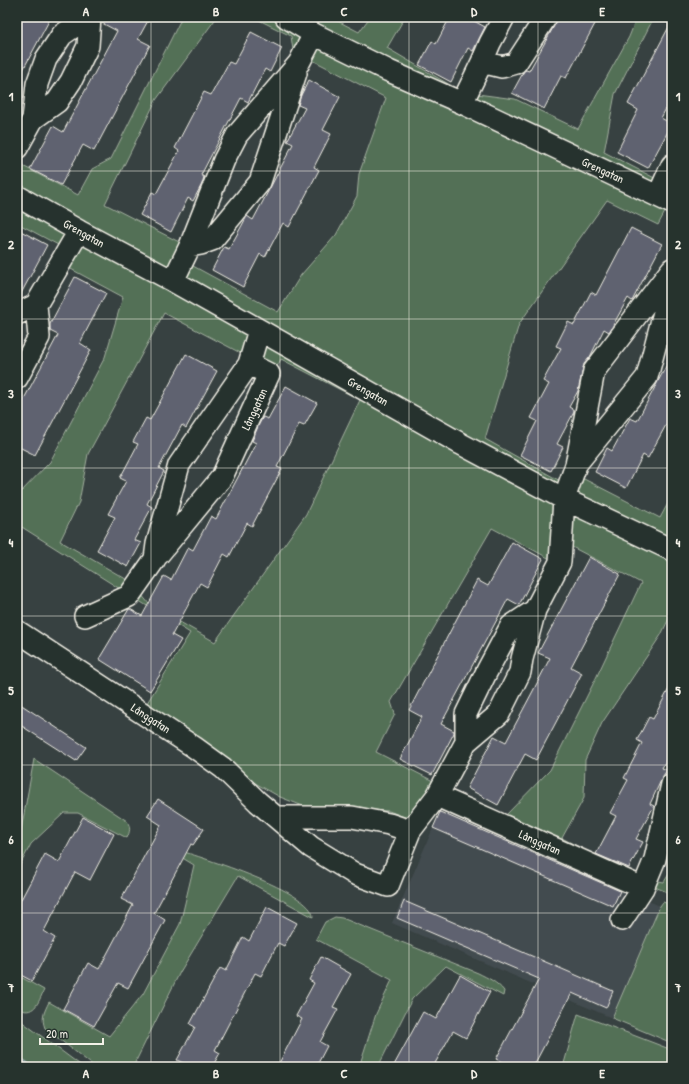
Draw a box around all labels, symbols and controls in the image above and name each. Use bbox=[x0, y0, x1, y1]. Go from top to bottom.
text: A bbox=[83, 2, 90, 20]
text: B bbox=[213, 2, 220, 20]
text: C bbox=[340, 2, 348, 20]
text: D bbox=[471, 2, 478, 20]
text: E bbox=[599, 2, 605, 20]
text: 1 bbox=[9, 87, 14, 105]
text: 1 bbox=[676, 87, 681, 105]
street label: Grengatan bbox=[579, 153, 627, 187]
street label: Grengatan bbox=[60, 215, 108, 251]
text: 2 bbox=[8, 235, 15, 253]
text: 2 bbox=[675, 235, 682, 253]
street label: Grengatan bbox=[344, 372, 392, 410]
text: 3 bbox=[8, 384, 14, 402]
text: 3 bbox=[675, 384, 681, 402]
street label: Långgatan bbox=[237, 385, 271, 433]
text: 4 bbox=[9, 533, 14, 551]
text: 4 bbox=[676, 533, 681, 551]
text: 5 bbox=[8, 681, 14, 699]
text: 5 bbox=[675, 681, 681, 699]
street label: Långgatan bbox=[128, 699, 174, 737]
street label: Långgatan bbox=[516, 825, 564, 859]
text: 6 bbox=[8, 830, 14, 848]
text: 6 bbox=[675, 830, 681, 848]
text: 7 bbox=[7, 978, 15, 996]
text: 7 bbox=[674, 978, 682, 996]
scale bar bbox=[40, 1020, 103, 1046]
text: 20 m bbox=[46, 1025, 68, 1042]
text: A bbox=[83, 1064, 90, 1082]
text: B bbox=[213, 1064, 220, 1082]
text: C bbox=[340, 1064, 348, 1082]
text: D bbox=[471, 1064, 478, 1082]
text: E bbox=[599, 1064, 605, 1082]

